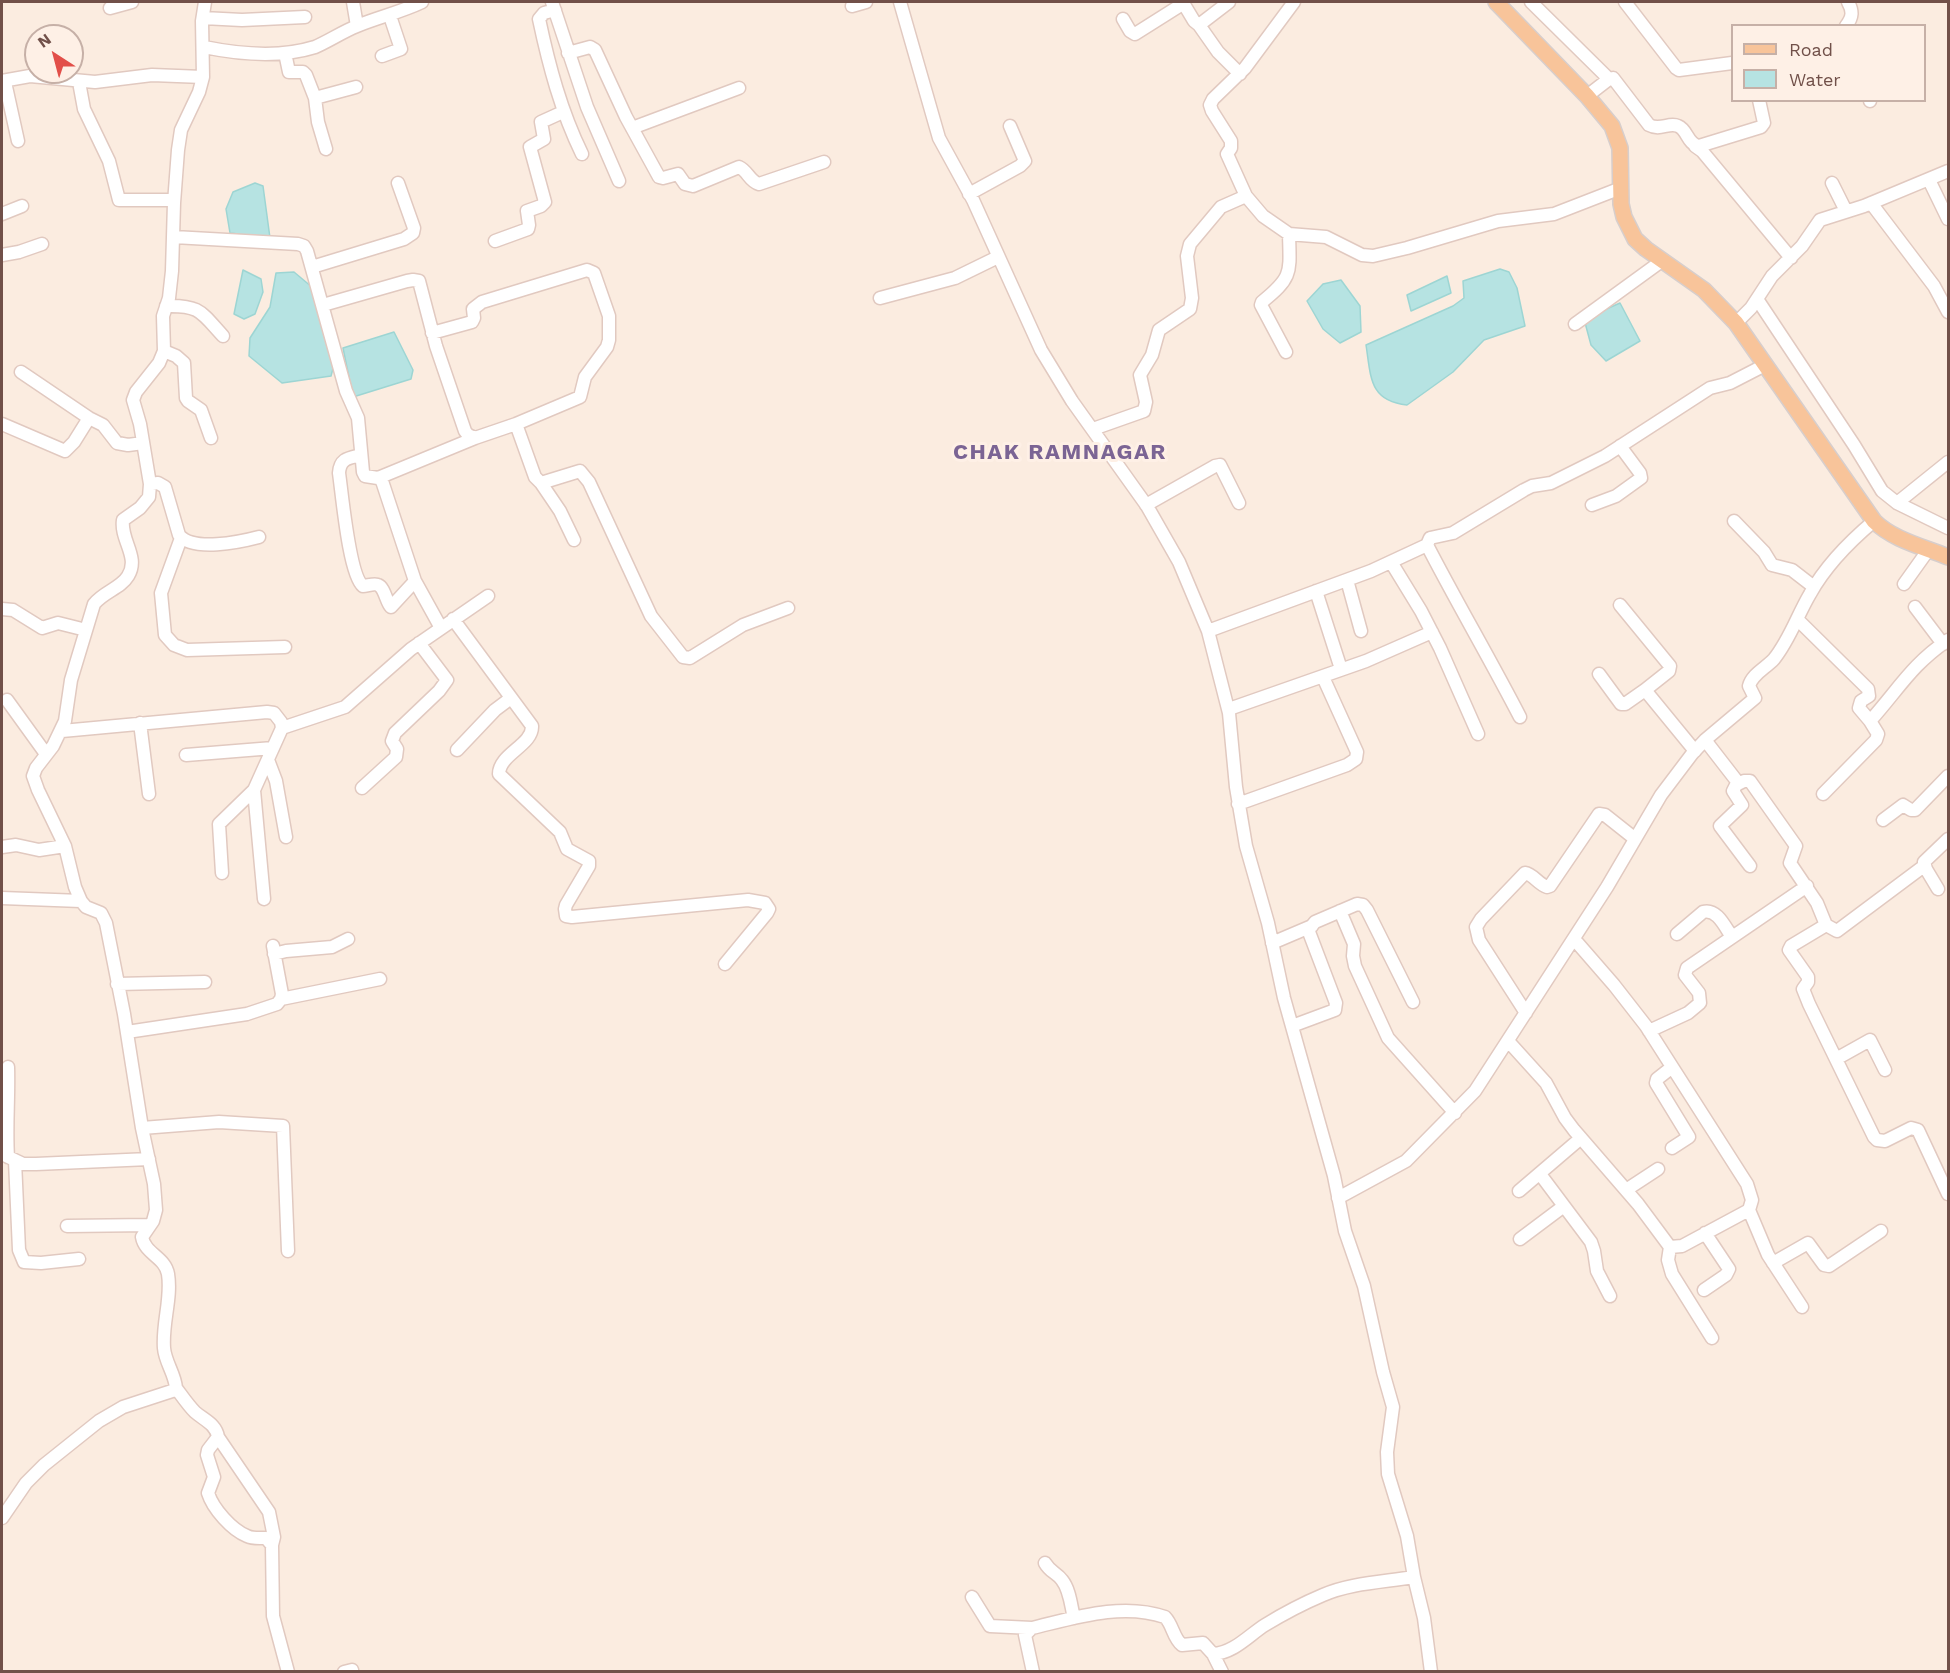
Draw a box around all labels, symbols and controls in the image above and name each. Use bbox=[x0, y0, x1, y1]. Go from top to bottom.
north arrow bbox=[24, 24, 84, 84]
legend bbox=[1731, 24, 1926, 102]
text: N bbox=[34, 29, 55, 52]
text: Road bbox=[1789, 39, 1833, 60]
text: Water bbox=[1789, 69, 1841, 90]
district label: CHAK RAMNAGAR bbox=[953, 440, 1167, 466]

